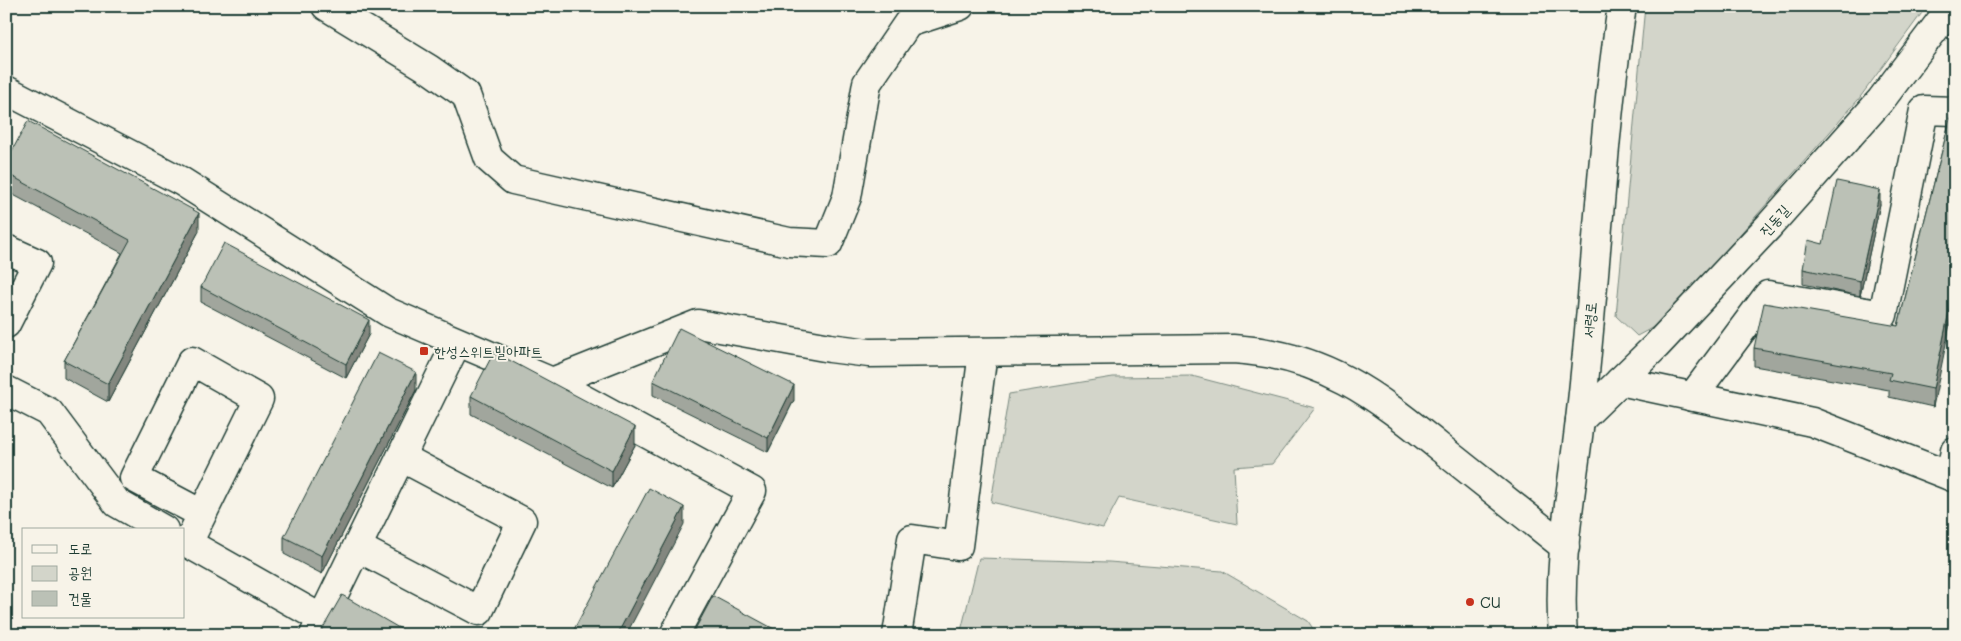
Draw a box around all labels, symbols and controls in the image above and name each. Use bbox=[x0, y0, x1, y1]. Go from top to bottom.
street label: 진동길 bbox=[1754, 200, 1794, 240]
street label: 서령로 bbox=[1577, 301, 1601, 339]
place label: 한성스위트빌아파트 bbox=[434, 341, 543, 361]
marker: 한성스위트빌아파트 bbox=[418, 345, 430, 357]
legend bbox=[22, 528, 185, 618]
text: 도로 bbox=[68, 538, 92, 558]
text: 공원 bbox=[68, 562, 92, 582]
text: 건물 bbox=[68, 588, 92, 608]
place label: CU bbox=[1480, 592, 1501, 612]
marker: CU bbox=[1464, 596, 1476, 608]

